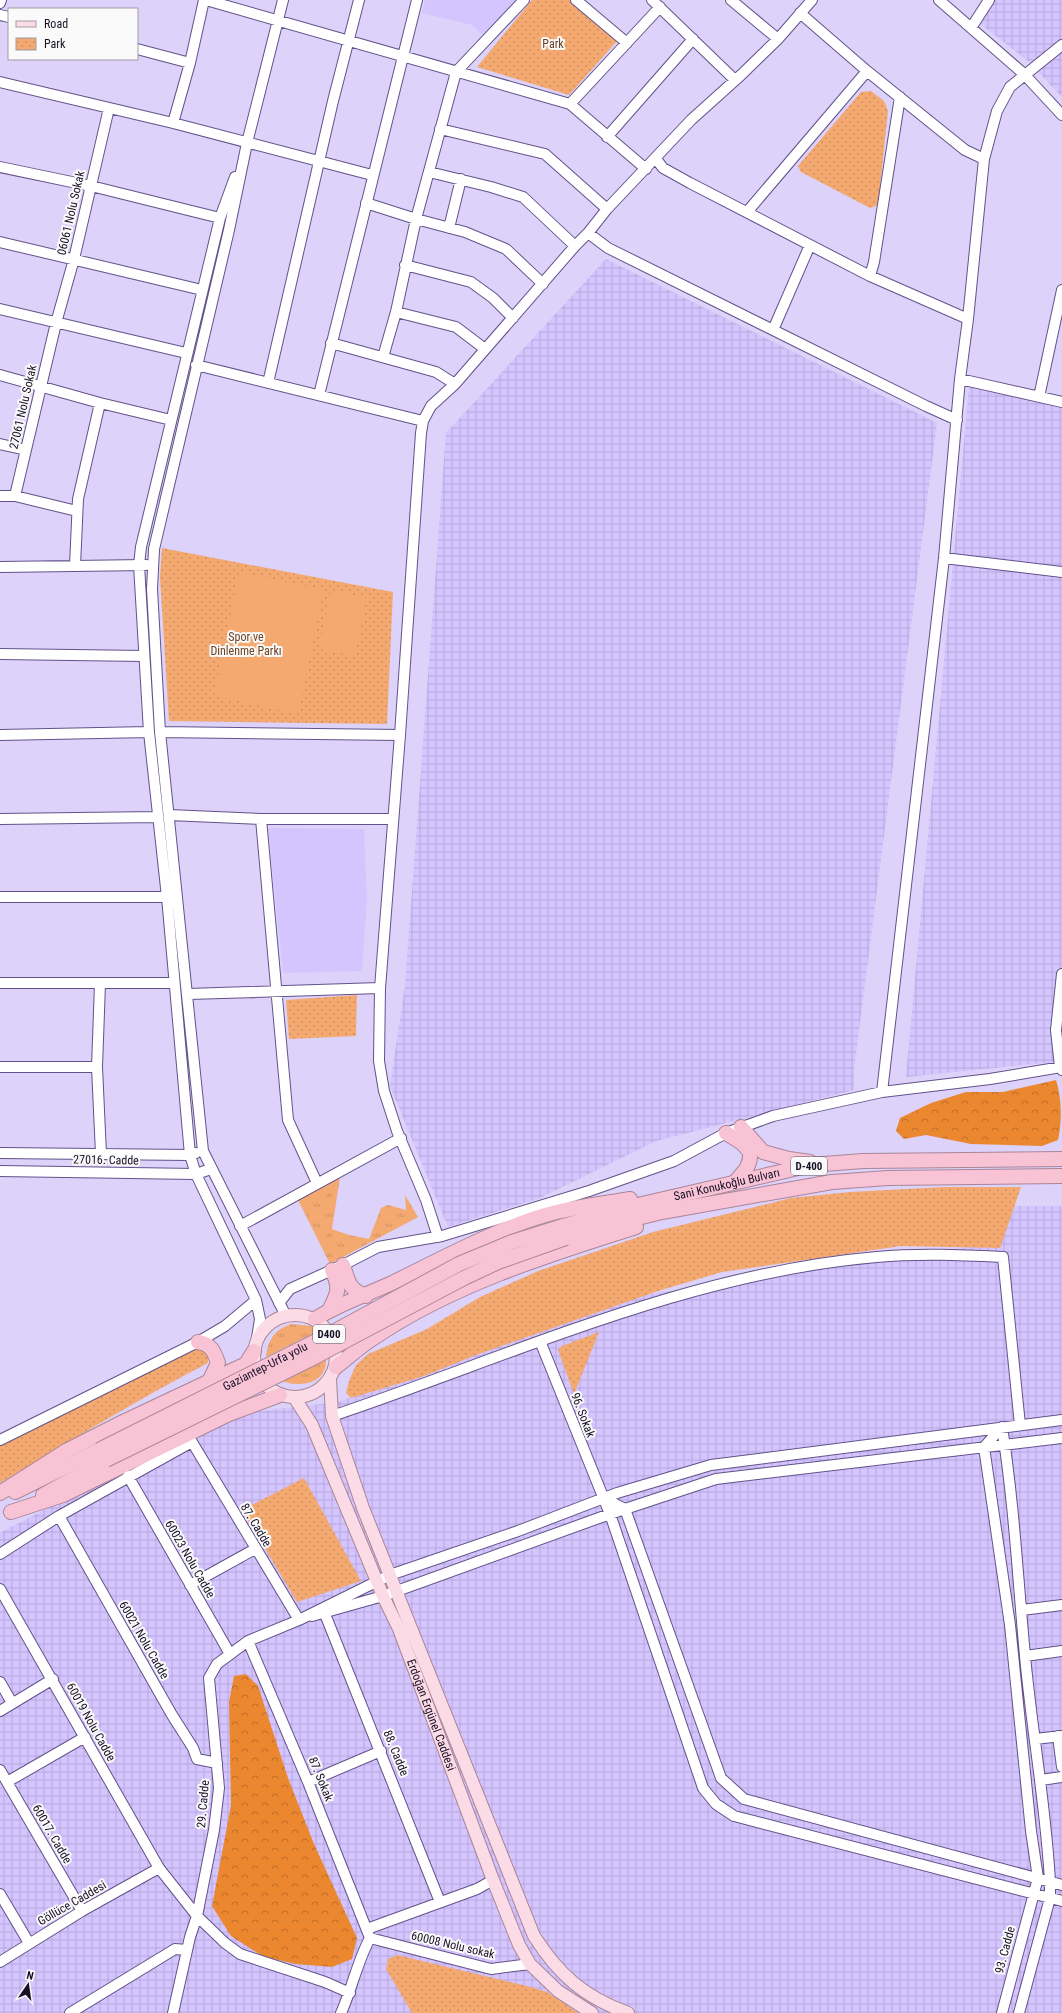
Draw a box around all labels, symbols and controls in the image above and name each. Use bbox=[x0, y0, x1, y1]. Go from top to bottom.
legend bbox=[8, 8, 138, 60]
text: Road bbox=[44, 17, 68, 31]
text: Park bbox=[44, 37, 66, 51]
park label: Park bbox=[542, 37, 564, 51]
street label: 06061 Nolu Sokak bbox=[55, 169, 88, 256]
street label: 27061 Nolu Sokak bbox=[7, 363, 40, 450]
park label: Spor ve Dinlenme Parkı bbox=[210, 630, 282, 658]
street label: 27016. Cadde bbox=[73, 1152, 139, 1168]
road number: D-400 bbox=[791, 1157, 827, 1175]
street label: Sani Konukoğlu Bulvarı bbox=[672, 1165, 781, 1203]
road number: D400 bbox=[313, 1325, 345, 1343]
street label: Gaziantep-Urfa yolu bbox=[221, 1339, 310, 1394]
street label: 96. Sokak bbox=[568, 1391, 598, 1440]
street label: 87. Cadde bbox=[238, 1501, 275, 1549]
street label: 60023 Nolu Cadde bbox=[162, 1518, 218, 1601]
street label: 60021 Nolu Cadde bbox=[116, 1599, 172, 1682]
street label: Erdoğan Ergünel Caddesi bbox=[404, 1657, 459, 1773]
street label: 60019 Nolu Cadde bbox=[64, 1680, 118, 1764]
street label: 88. Cadde bbox=[381, 1728, 412, 1778]
street label: 87. Sokak bbox=[306, 1755, 336, 1804]
street label: 29. Cadde bbox=[194, 1779, 212, 1828]
street label: 60017. Cadde bbox=[30, 1802, 75, 1866]
street label: Göllüce Caddesi bbox=[35, 1878, 109, 1928]
street label: 93. Cadde bbox=[992, 1925, 1018, 1975]
street label: 60008 Nolu sokak bbox=[410, 1929, 497, 1962]
north arrow bbox=[8, 1965, 48, 2005]
text: N bbox=[25, 1969, 35, 1983]

